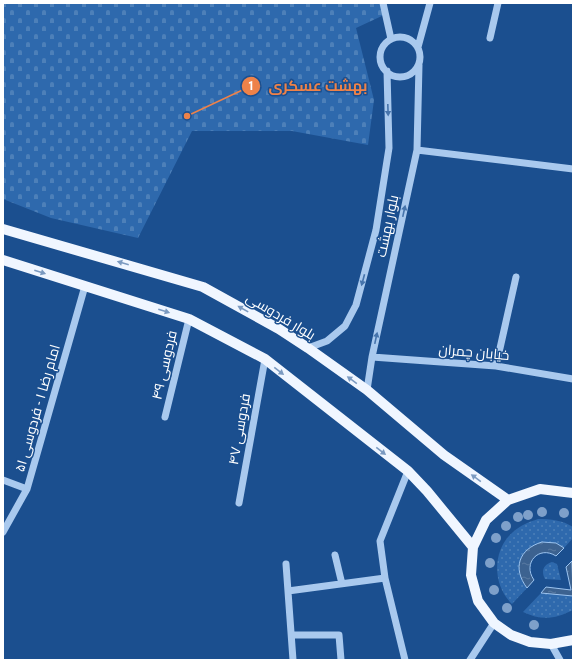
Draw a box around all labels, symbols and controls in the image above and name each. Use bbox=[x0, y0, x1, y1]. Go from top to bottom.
callout: بهشت عسکری bbox=[241, 72, 376, 99]
text: بهشت عسکری bbox=[269, 77, 367, 95]
text: 1 bbox=[248, 79, 254, 93]
one-way arrow bbox=[385, 104, 391, 117]
street label: بلوار بهشت bbox=[373, 193, 401, 259]
one-way arrow bbox=[401, 205, 407, 217]
one-way arrow bbox=[116, 260, 128, 266]
one-way arrow bbox=[35, 269, 47, 275]
one-way arrow bbox=[359, 273, 365, 286]
street label: بلوار فردوسی bbox=[244, 289, 318, 343]
one-way arrow bbox=[237, 306, 249, 313]
one-way arrow bbox=[158, 308, 170, 314]
street label: فردوسی ۴۹ bbox=[148, 329, 180, 401]
one-way arrow bbox=[374, 332, 380, 344]
street label: خیابان چمران bbox=[438, 341, 510, 365]
street label: امام رضا ۱ - فردوسی ۵۱ bbox=[11, 342, 65, 474]
one-way arrow bbox=[274, 366, 284, 374]
one-way arrow bbox=[347, 375, 358, 384]
street label: فردوسی ۴۷ bbox=[225, 392, 253, 466]
one-way arrow bbox=[376, 446, 387, 455]
one-way arrow bbox=[471, 474, 482, 482]

